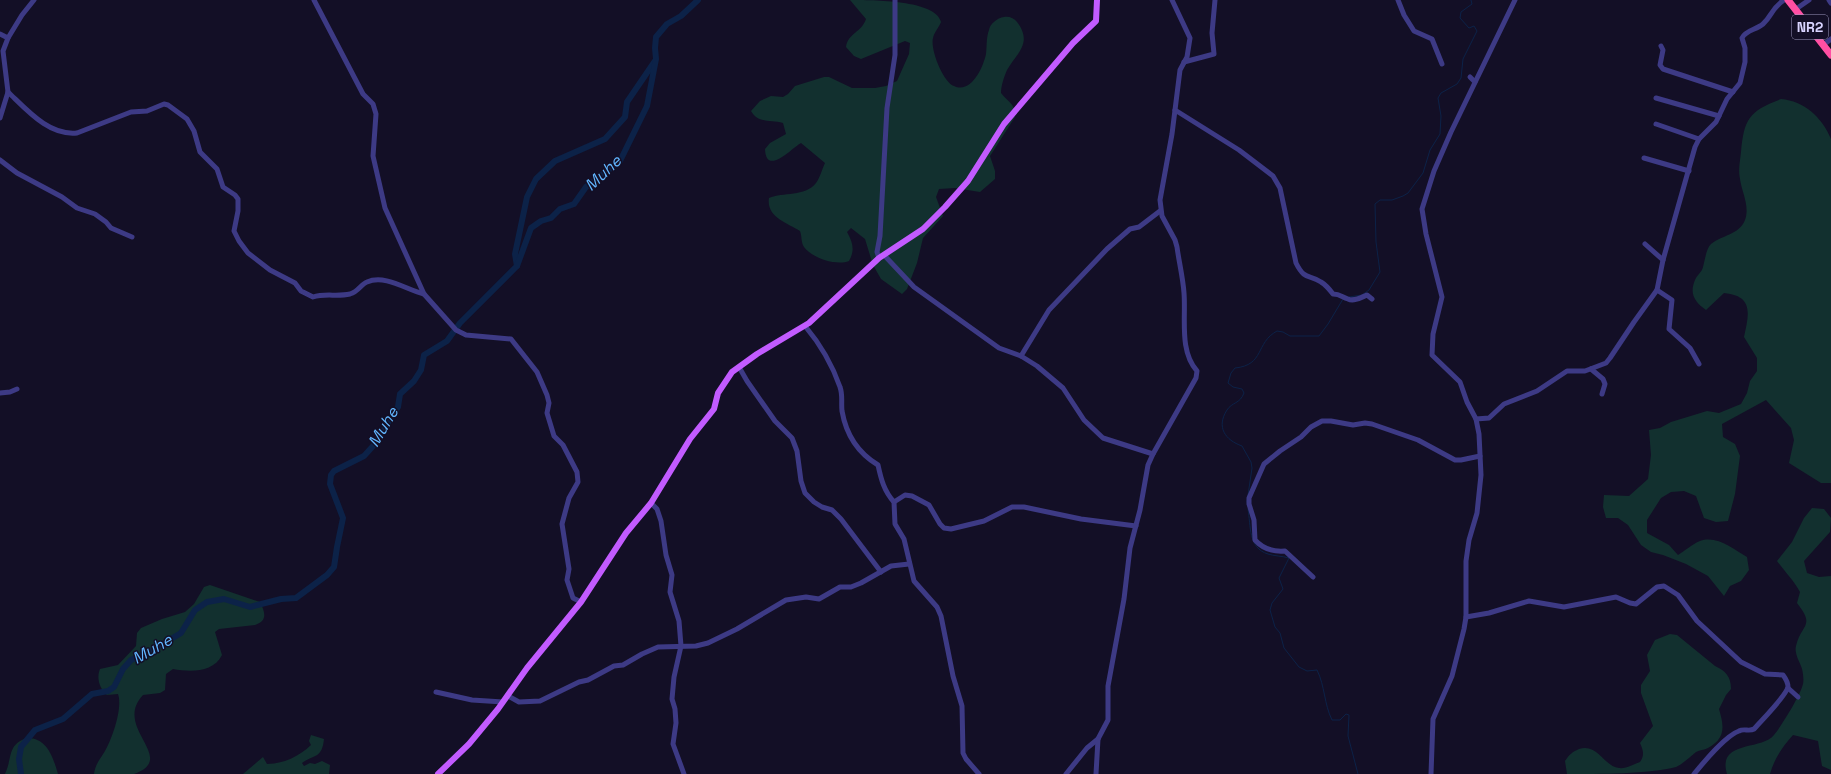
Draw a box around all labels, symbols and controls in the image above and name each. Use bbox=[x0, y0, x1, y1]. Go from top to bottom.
road number: NR2 bbox=[1792, 15, 1828, 39]
water label: Muhe bbox=[580, 150, 626, 195]
water label: Muhe bbox=[363, 403, 403, 451]
water label: Muhe bbox=[128, 629, 176, 669]

